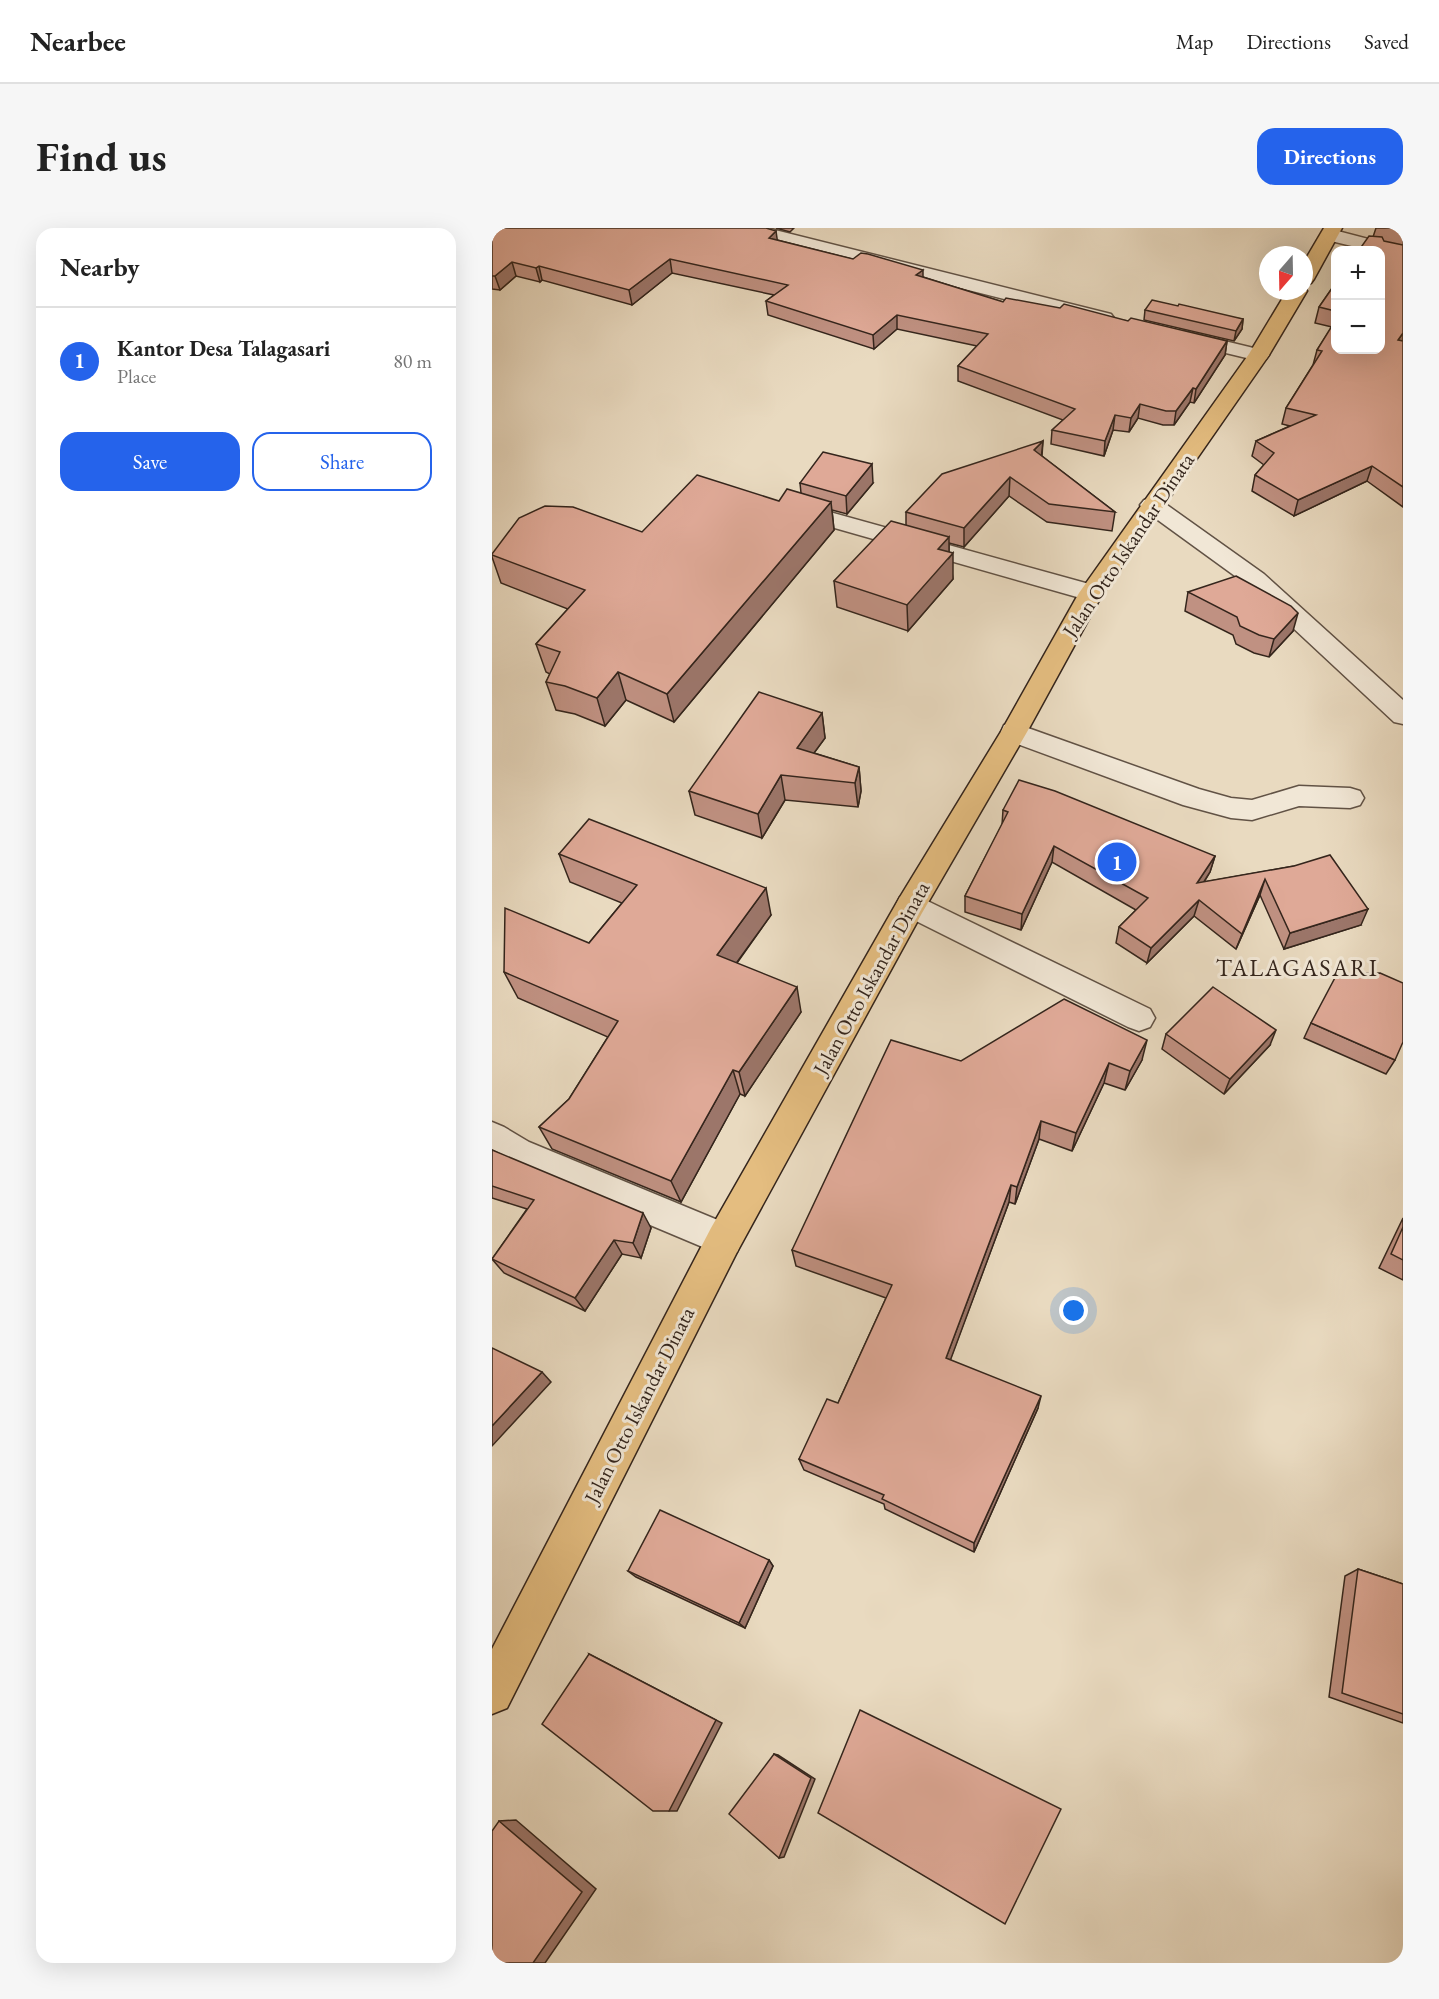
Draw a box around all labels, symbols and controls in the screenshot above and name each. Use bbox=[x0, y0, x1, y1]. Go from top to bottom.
text: Nearbee bbox=[30, 23, 126, 59]
text: Map bbox=[1176, 28, 1213, 55]
text: Directions bbox=[1246, 28, 1331, 55]
text: Saved bbox=[1364, 28, 1409, 55]
button: Directions bbox=[1257, 128, 1403, 185]
text: Find us bbox=[36, 129, 167, 184]
north arrow bbox=[1259, 246, 1313, 300]
map controls bbox=[1331, 246, 1385, 354]
button: + bbox=[1331, 246, 1385, 300]
text: Nearby bbox=[60, 250, 140, 284]
button: − bbox=[1331, 300, 1385, 354]
text: Kantor Desa Talagasari bbox=[117, 334, 330, 363]
text: 1 bbox=[74, 348, 85, 374]
text: 80 m bbox=[393, 348, 432, 374]
text: Place bbox=[117, 363, 156, 389]
button: Save bbox=[60, 432, 240, 491]
button: Share bbox=[252, 432, 432, 491]
street label: Jalan Otto Iskandar Dinata bbox=[1055, 447, 1200, 644]
pin: 1 bbox=[1098, 840, 1136, 884]
street label: Jalan Otto Iskandar Dinata bbox=[806, 876, 936, 1081]
district label: TALAGASARI bbox=[1216, 952, 1378, 983]
your location bbox=[1059, 1296, 1088, 1325]
street label: Jalan Otto Iskandar Dinata bbox=[577, 1302, 701, 1510]

